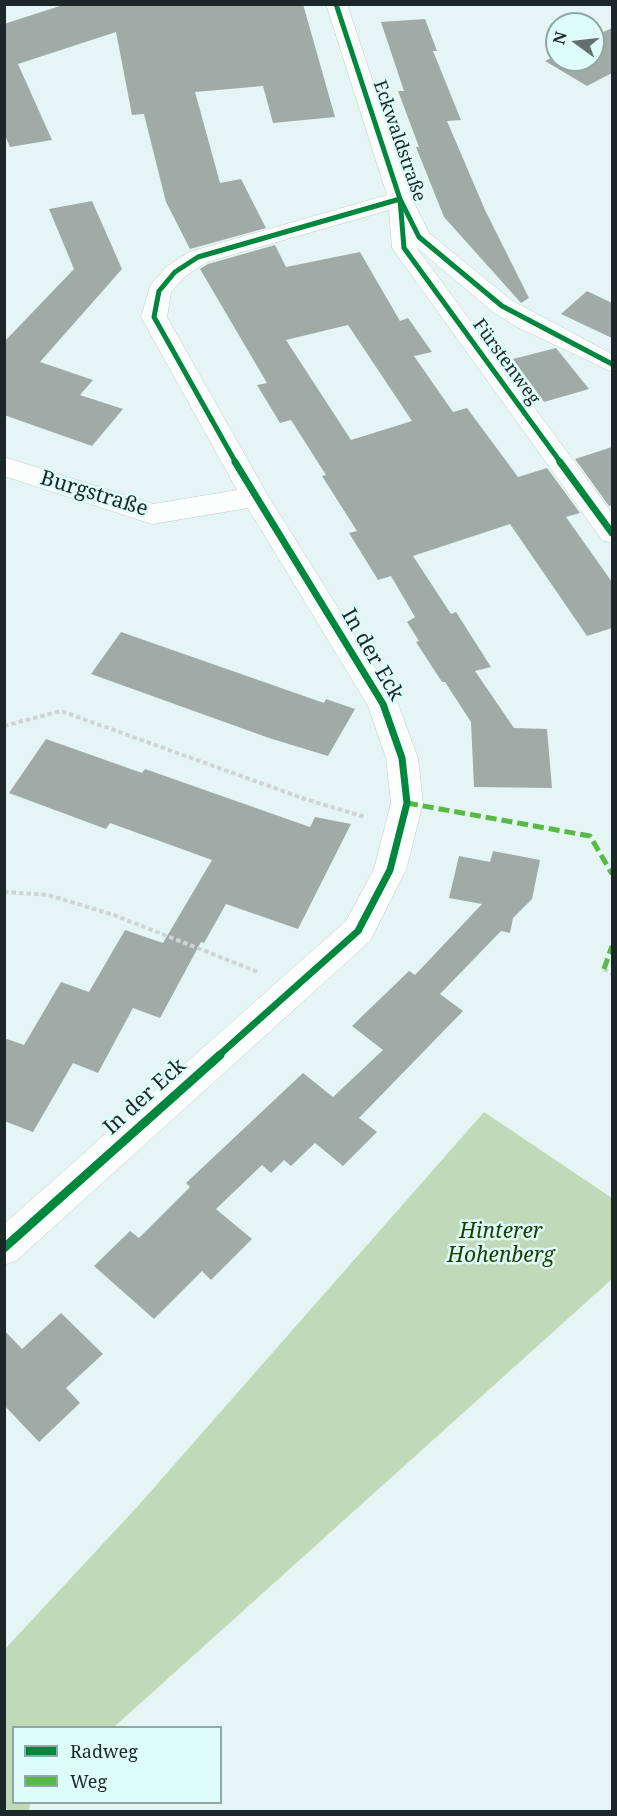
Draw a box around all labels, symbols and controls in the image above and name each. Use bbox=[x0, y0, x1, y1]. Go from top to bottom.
north arrow bbox=[545, 12, 605, 72]
text: N bbox=[547, 29, 572, 47]
street label: Eckwaldstraße bbox=[368, 78, 430, 204]
street label: Fürstenweg bbox=[468, 315, 544, 409]
street label: Burgstraße bbox=[37, 466, 151, 522]
street label: In der Eck bbox=[336, 605, 408, 705]
street label: In der Eck bbox=[99, 1054, 191, 1140]
park label: Hinterer Hohenberg bbox=[447, 1219, 555, 1269]
legend bbox=[12, 1726, 222, 1804]
text: Radweg bbox=[70, 1739, 138, 1763]
text: Weg bbox=[70, 1769, 107, 1793]

